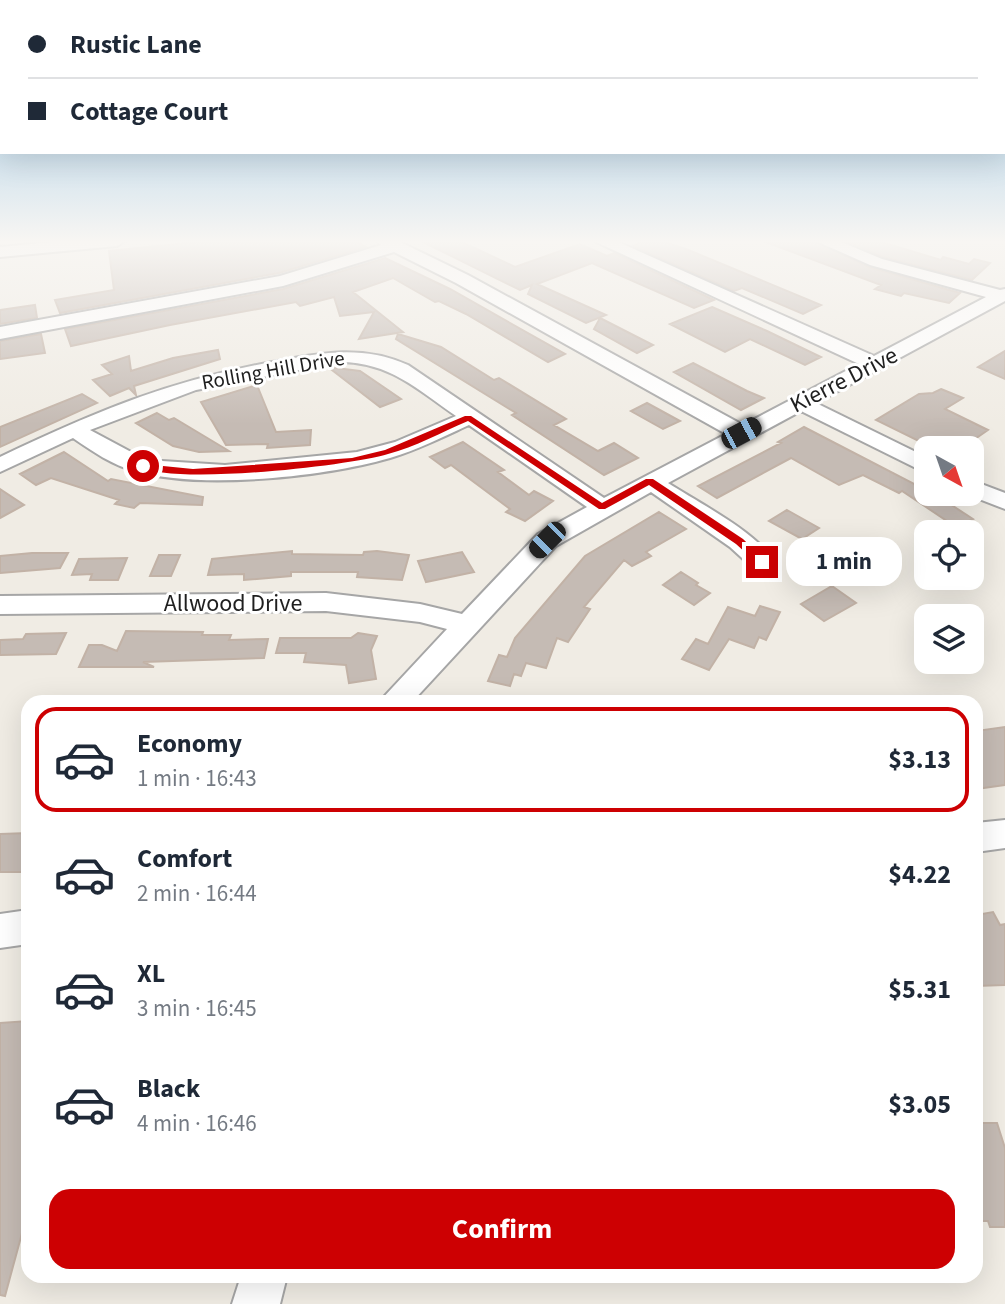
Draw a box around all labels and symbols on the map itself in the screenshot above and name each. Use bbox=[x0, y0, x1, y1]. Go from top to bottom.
street label: Kierre Drive bbox=[784, 338, 904, 422]
street label: Rolling Hill Drive bbox=[199, 343, 347, 397]
car bbox=[718, 414, 765, 452]
north arrow bbox=[914, 436, 984, 506]
route start bbox=[127, 450, 159, 482]
car bbox=[525, 518, 570, 562]
callout: 1 min bbox=[786, 538, 902, 586]
route end bbox=[746, 546, 778, 578]
street label: Allwood Drive bbox=[164, 586, 302, 621]

